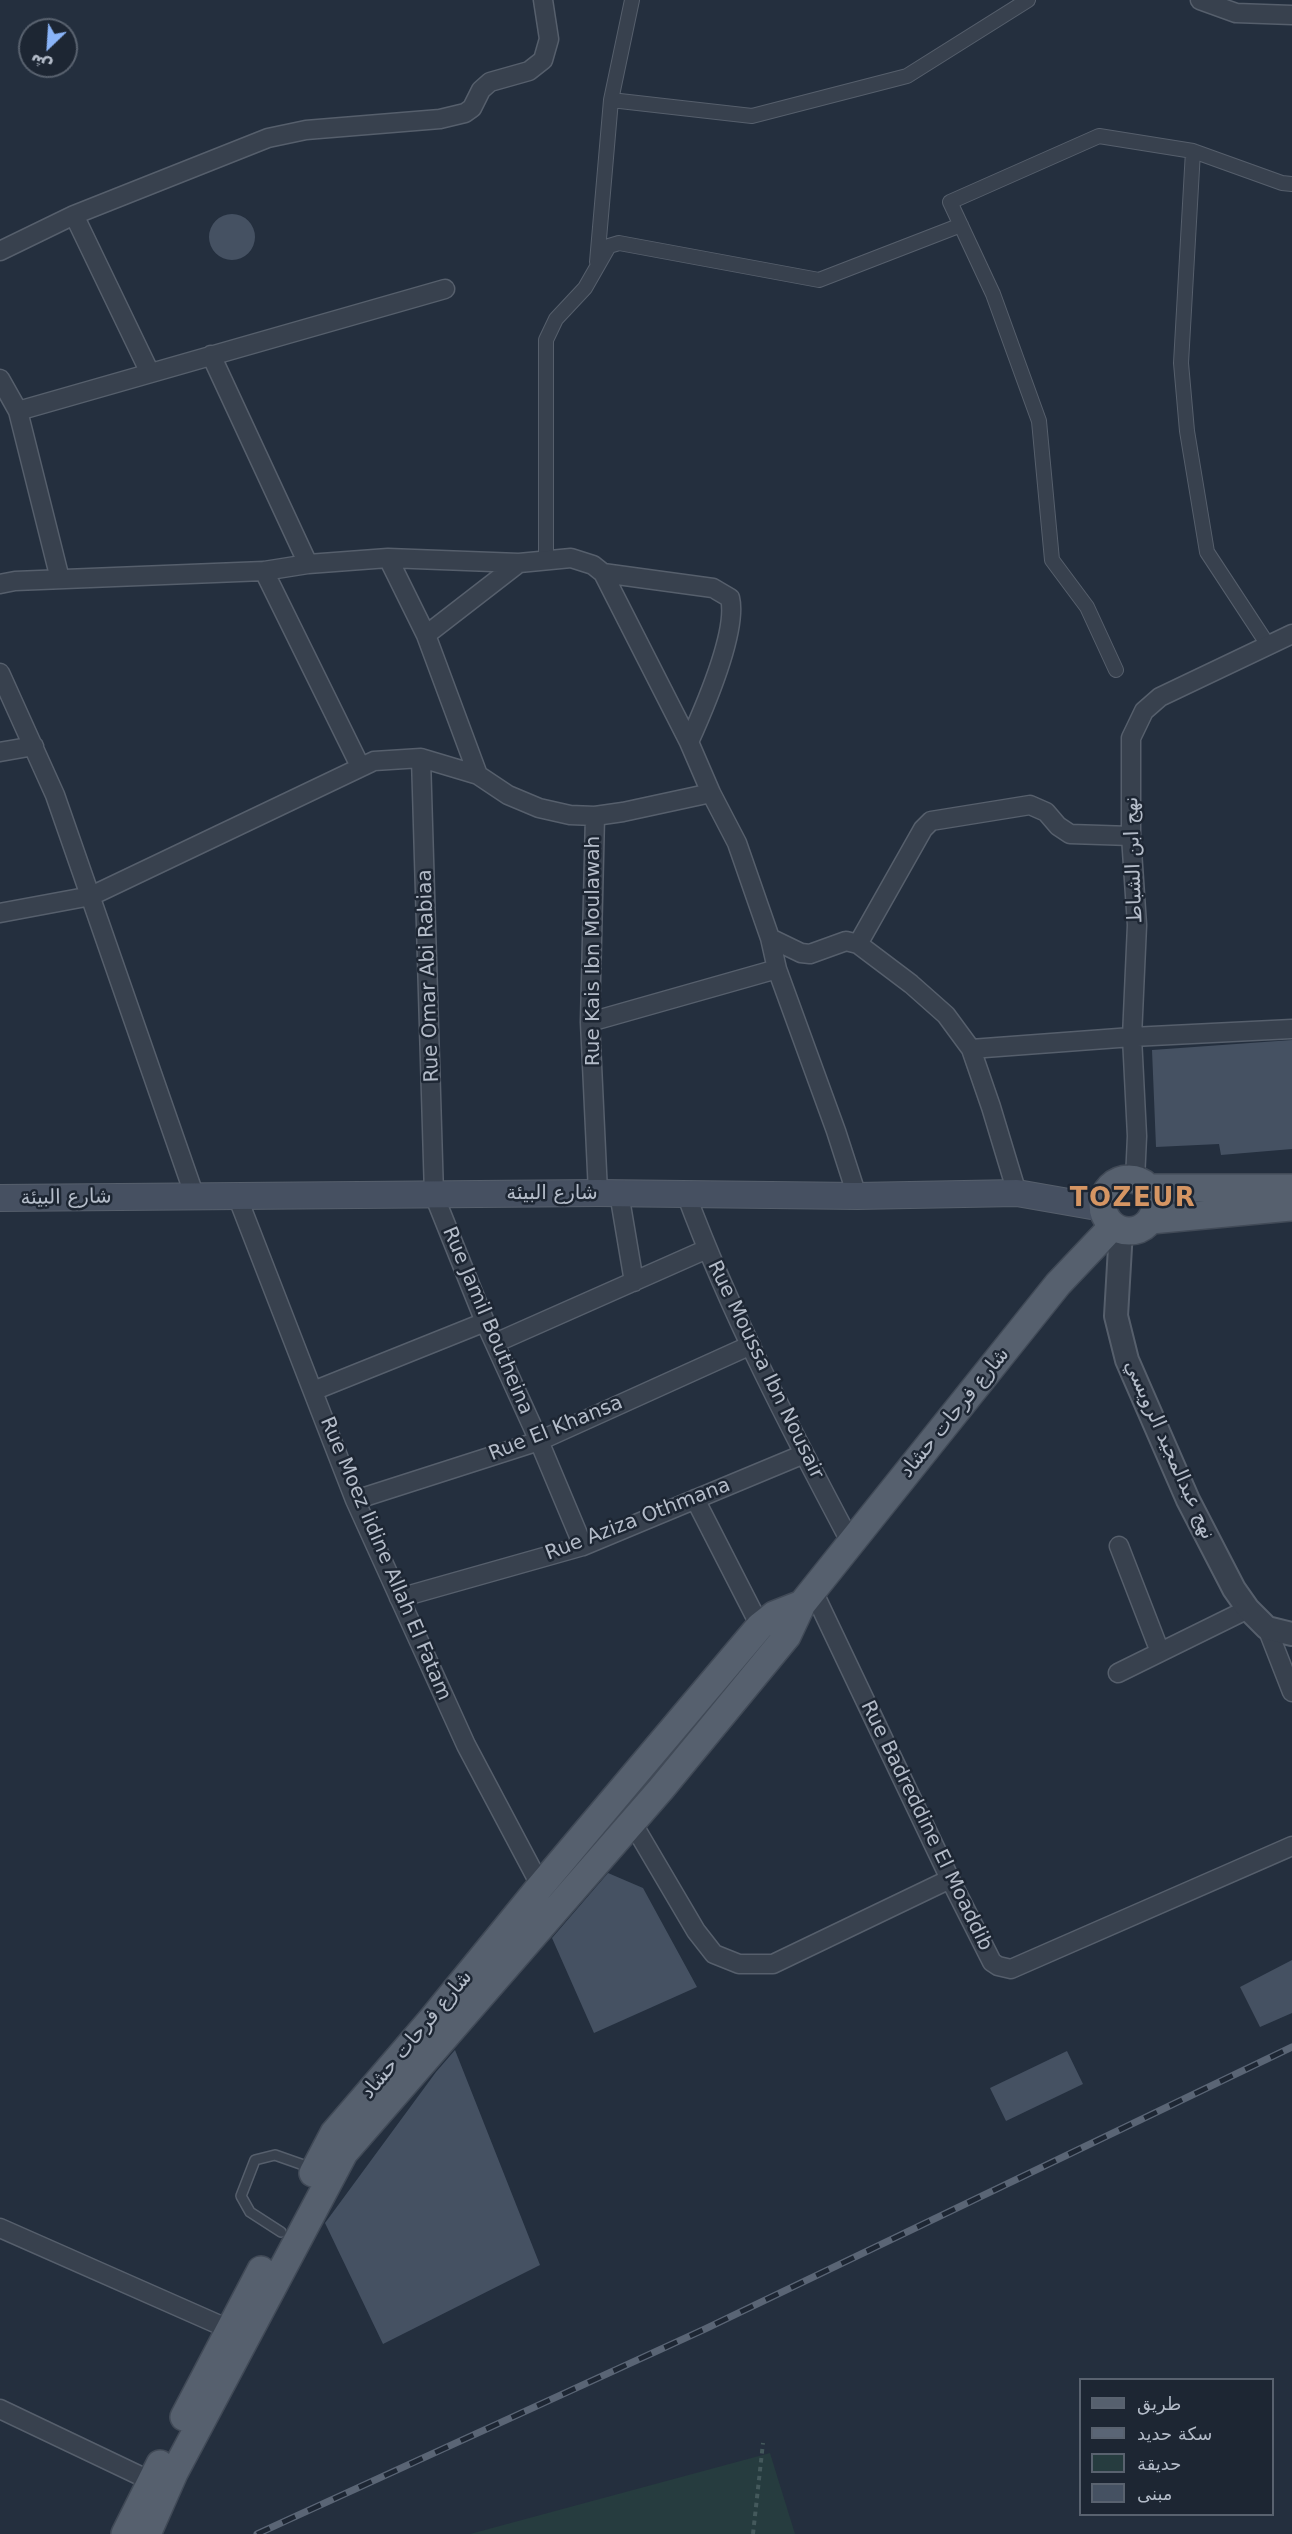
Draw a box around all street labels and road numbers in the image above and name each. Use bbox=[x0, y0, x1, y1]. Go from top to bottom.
street label: نهج ابن الشباط bbox=[1120, 796, 1148, 924]
street label: Rue Kais Ibn Moulawah bbox=[582, 836, 606, 1066]
street label: Rue Omar Abi Rabiaa bbox=[413, 869, 445, 1083]
street label: شارع البيئة bbox=[506, 1182, 598, 1206]
street label: شارع البيئة bbox=[20, 1185, 112, 1211]
street label: Rue Jamil Boutheina bbox=[437, 1224, 537, 1418]
street label: Rue Moussa Ibn Nousair bbox=[702, 1257, 828, 1483]
street label: شارع فرحات حشاد bbox=[895, 1343, 1015, 1483]
street label: نهج عبدالمجيد الرويسي bbox=[1119, 1357, 1219, 1543]
street label: Rue El Khansa bbox=[486, 1391, 626, 1467]
street label: Rue Moez lidine Allah El Fatam bbox=[314, 1414, 456, 1704]
street label: Rue Aziza Othmana bbox=[542, 1474, 734, 1566]
street label: Rue Badreddine El Moaddib bbox=[855, 1697, 997, 1955]
street label: شارع فرحات حشاد bbox=[356, 1966, 478, 2104]

